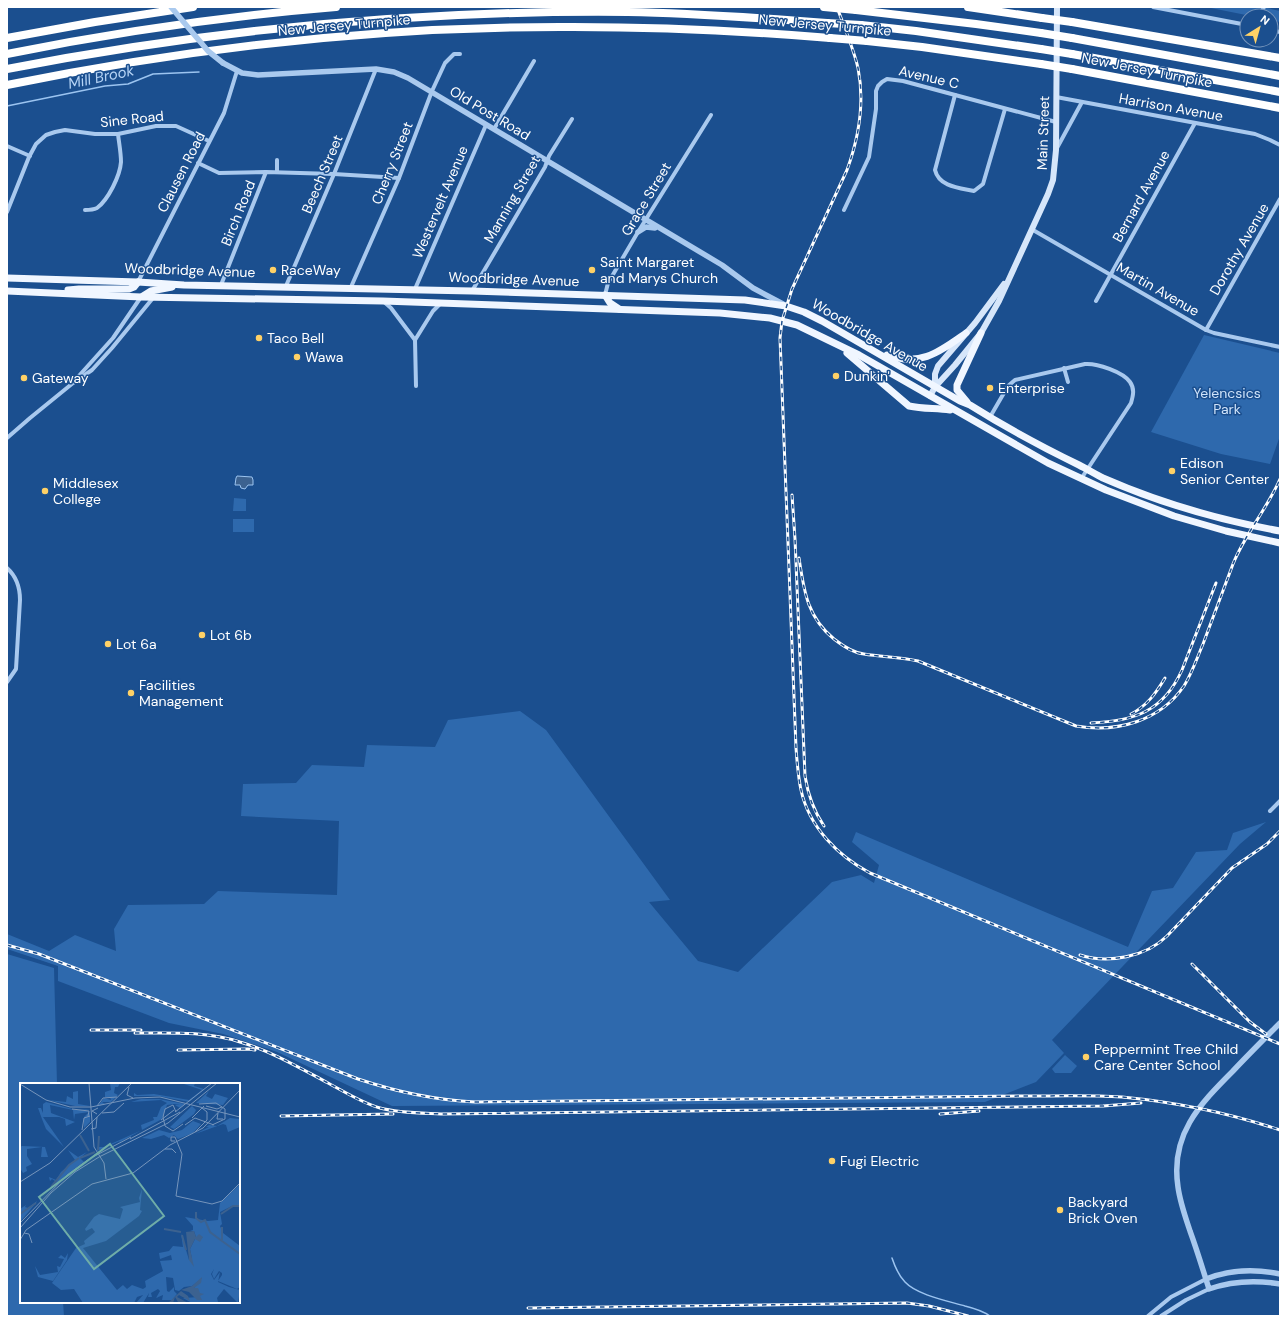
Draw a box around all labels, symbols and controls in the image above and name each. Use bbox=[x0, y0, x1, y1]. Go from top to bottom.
north arrow bbox=[1239, 8, 1279, 48]
street label: New Jersey Turnpike bbox=[277, 10, 411, 40]
street label: New Jersey Turnpike bbox=[758, 10, 892, 40]
text: N bbox=[1258, 12, 1272, 28]
street label: New Jersey Turnpike bbox=[1080, 48, 1214, 92]
water label: Mill Brook bbox=[66, 60, 136, 94]
street label: Avenue C bbox=[897, 61, 961, 93]
street label: Old Post Road bbox=[446, 82, 534, 144]
street label: Harrison Avenue bbox=[1117, 89, 1225, 125]
street label: Main Street bbox=[1033, 96, 1053, 170]
street label: Sine Road bbox=[99, 107, 165, 131]
street label: Cherry Street bbox=[367, 119, 417, 207]
street label: Clausen Road bbox=[153, 129, 209, 215]
street label: Beech Street bbox=[297, 132, 347, 216]
street label: Westervelt Avenue bbox=[408, 143, 472, 261]
street label: Bernard Avenue bbox=[1108, 147, 1174, 245]
street label: Manning Street bbox=[480, 152, 544, 246]
street label: Grace Street bbox=[617, 159, 675, 239]
street label: Birch Road bbox=[217, 178, 259, 248]
street label: Dorothy Avenue bbox=[1205, 200, 1273, 298]
place label: Saint Margaret and Marys Church bbox=[600, 253, 718, 287]
street label: Martin Avenue bbox=[1113, 258, 1203, 320]
street label: Woodbridge Avenue bbox=[124, 259, 256, 281]
place label: RaceWay bbox=[281, 261, 341, 279]
marker: RaceWay bbox=[268, 265, 278, 275]
marker: Saint Margaret and Marys Church bbox=[587, 265, 597, 275]
street label: Woodbridge Avenue bbox=[448, 268, 580, 290]
street label: Woodbridge Avenue bbox=[809, 294, 931, 376]
place label: Taco Bell bbox=[267, 329, 324, 347]
marker: Taco Bell bbox=[254, 333, 264, 343]
place label: Wawa bbox=[305, 348, 343, 366]
marker: Wawa bbox=[292, 352, 302, 362]
place label: Dunkin' bbox=[844, 367, 890, 385]
place label: Gateway bbox=[32, 369, 89, 387]
marker: Dunkin' bbox=[831, 371, 841, 381]
marker: Gateway bbox=[19, 373, 29, 383]
place label: Enterprise bbox=[998, 379, 1065, 397]
marker: Enterprise bbox=[985, 383, 995, 393]
park label: Yelencsics Park bbox=[1193, 384, 1261, 418]
place label: Edison Senior Center bbox=[1180, 454, 1269, 488]
marker: Edison Senior Center bbox=[1167, 466, 1177, 476]
place label: Middlesex College bbox=[53, 474, 118, 508]
marker: Middlesex College bbox=[40, 486, 50, 496]
place label: Lot 6b bbox=[210, 626, 252, 644]
marker: Lot 6b bbox=[197, 630, 207, 640]
place label: Lot 6a bbox=[116, 635, 157, 653]
marker: Lot 6a bbox=[103, 639, 113, 649]
place label: Facilities Management bbox=[139, 676, 223, 710]
marker: Facilities Management bbox=[126, 688, 136, 698]
place label: Peppermint Tree Child Care Center School bbox=[1094, 1040, 1238, 1074]
marker: Peppermint Tree Child Care Center School bbox=[1081, 1052, 1091, 1062]
inset map bbox=[20, 1083, 240, 1303]
place label: Fugi Electric bbox=[840, 1152, 919, 1170]
marker: Fugi Electric bbox=[827, 1156, 837, 1166]
place label: Backyard Brick Oven bbox=[1068, 1193, 1138, 1227]
marker: Backyard Brick Oven bbox=[1055, 1205, 1065, 1215]

